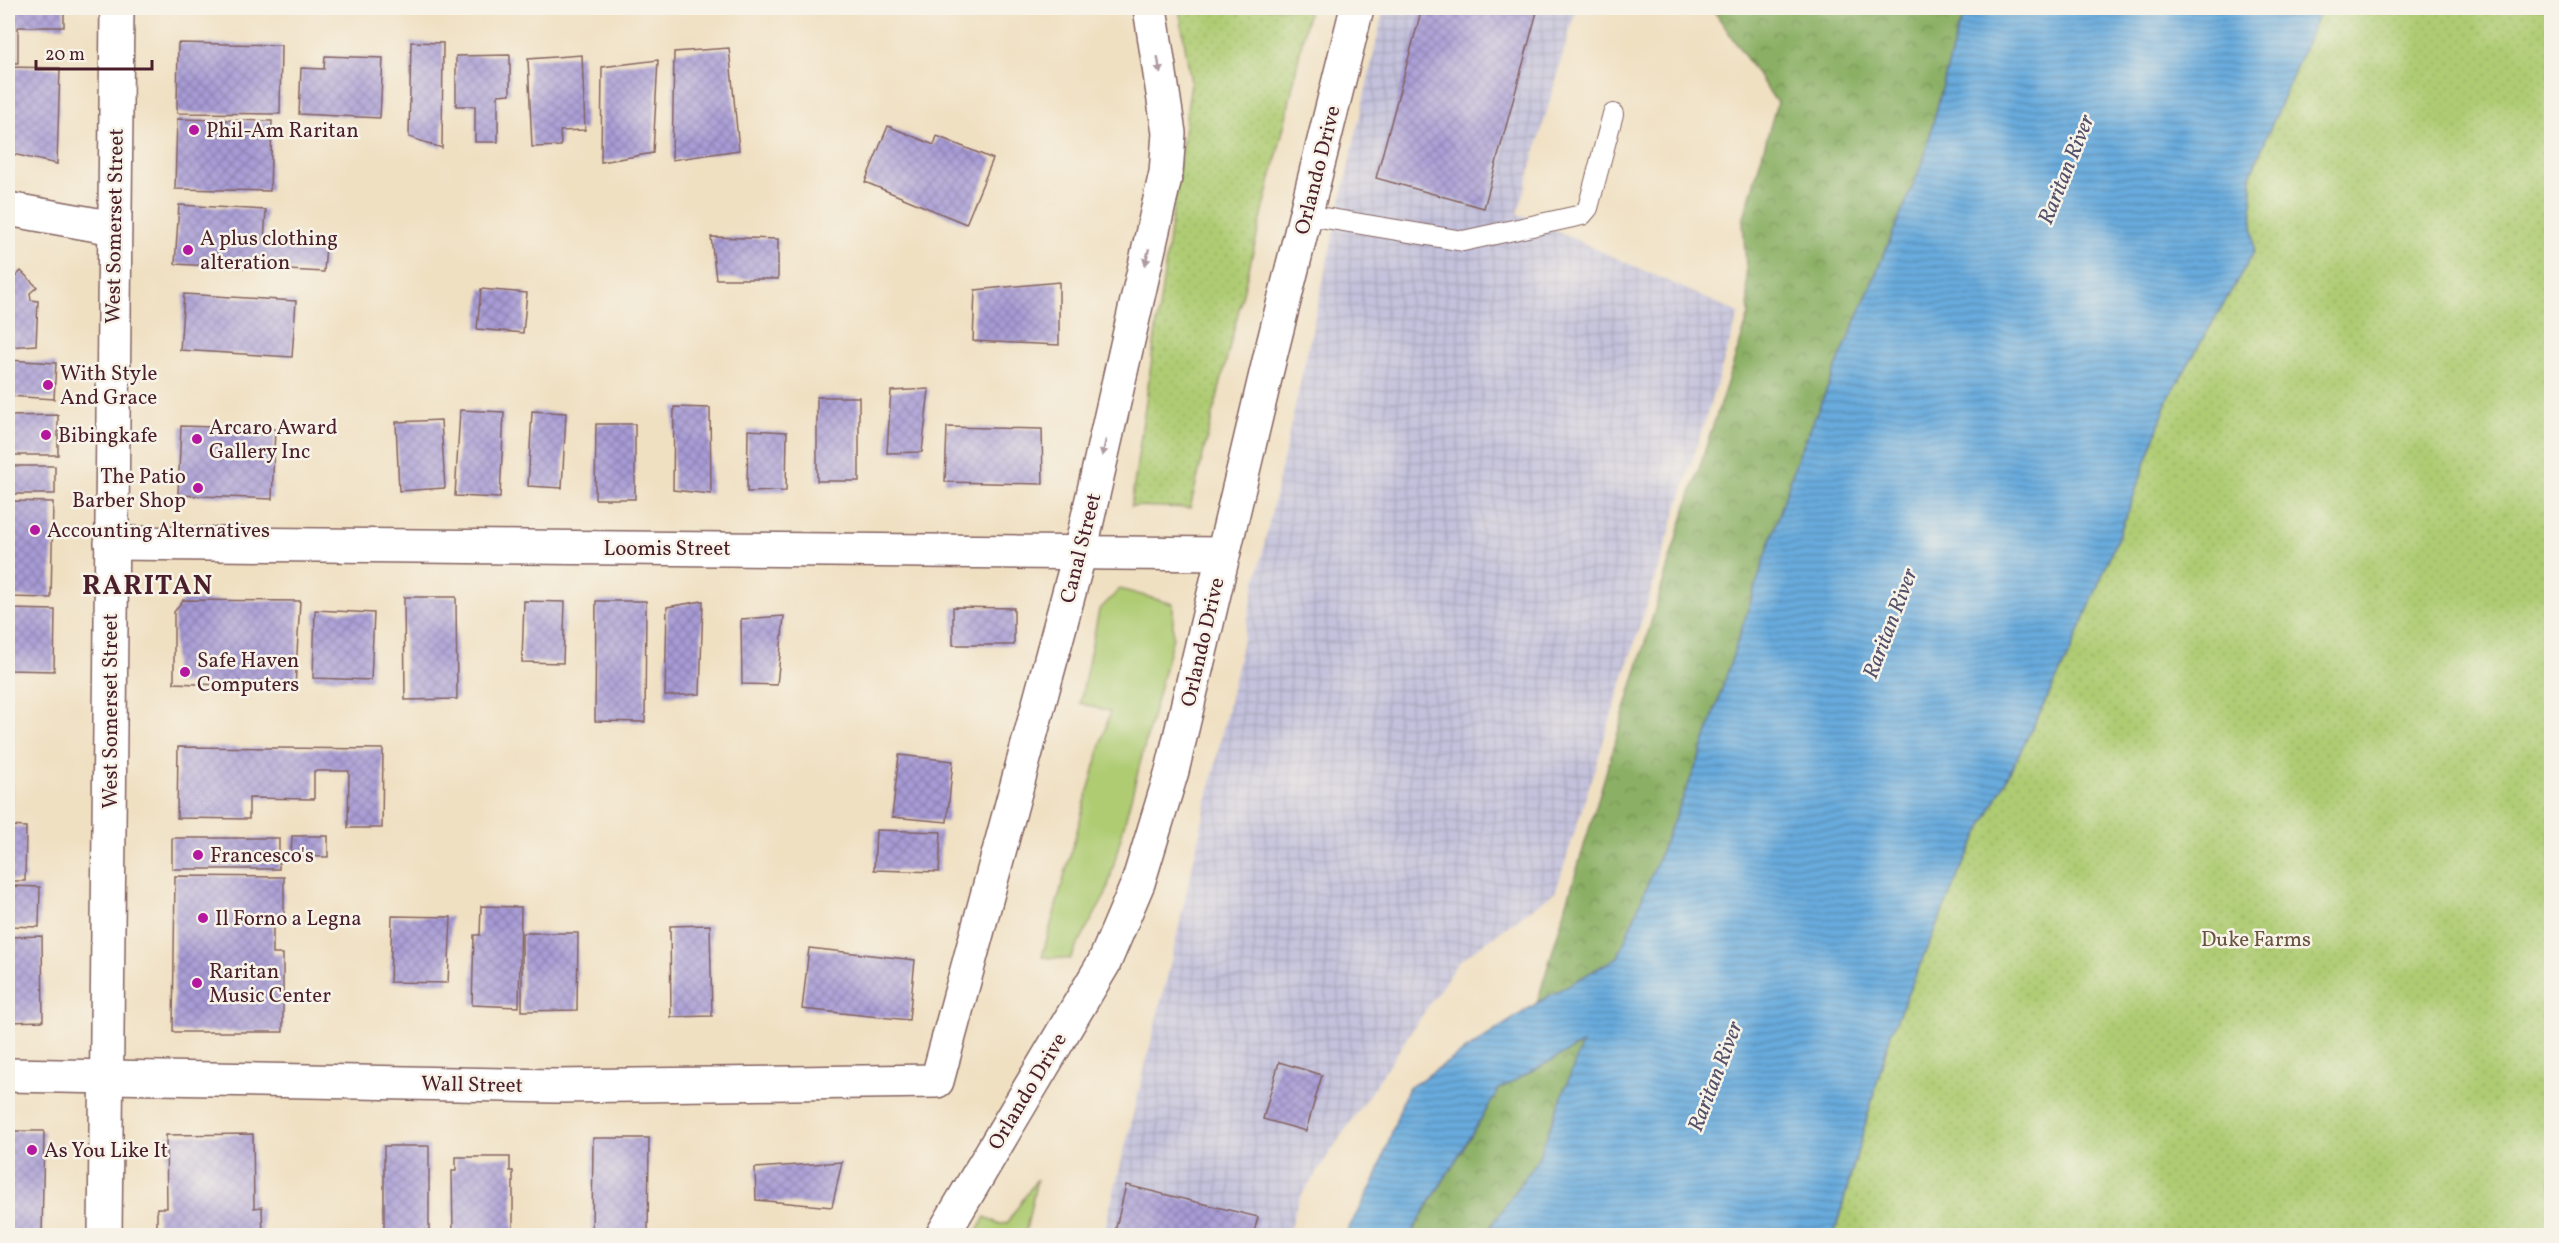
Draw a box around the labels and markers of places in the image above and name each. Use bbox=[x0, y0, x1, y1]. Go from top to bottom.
place label: Phil-Am Raritan bbox=[206, 117, 359, 146]
marker: Phil-Am Raritan bbox=[187, 123, 201, 137]
place label: A plus clothing alteration bbox=[200, 225, 338, 278]
marker: A plus clothing alteration bbox=[181, 243, 195, 257]
place label: With Style And Grace bbox=[60, 360, 157, 413]
marker: With Style And Grace bbox=[41, 378, 55, 392]
place label: Arcaro Award Gallery Inc bbox=[209, 414, 337, 467]
place label: Bibingkafe bbox=[58, 422, 158, 451]
marker: Bibingkafe bbox=[39, 428, 53, 442]
marker: Arcaro Award Gallery Inc bbox=[190, 432, 204, 446]
place label: The Patio Barber Shop bbox=[72, 463, 186, 516]
marker: The Patio Barber Shop bbox=[191, 481, 205, 495]
place label: Accounting Alternatives bbox=[47, 517, 270, 546]
marker: Accounting Alternatives bbox=[28, 523, 42, 537]
place label: Safe Haven Computers bbox=[197, 647, 299, 700]
marker: Safe Haven Computers bbox=[178, 665, 192, 679]
place label: Francesco's bbox=[210, 842, 314, 871]
marker: Francesco's bbox=[191, 848, 205, 862]
place label: Il Forno a Legna bbox=[215, 905, 362, 934]
marker: Il Forno a Legna bbox=[196, 911, 210, 925]
place label: Raritan Music Center bbox=[209, 958, 331, 1011]
marker: Raritan Music Center bbox=[190, 976, 204, 990]
place label: As You Like It bbox=[44, 1137, 168, 1166]
marker: As You Like It bbox=[25, 1143, 39, 1157]

